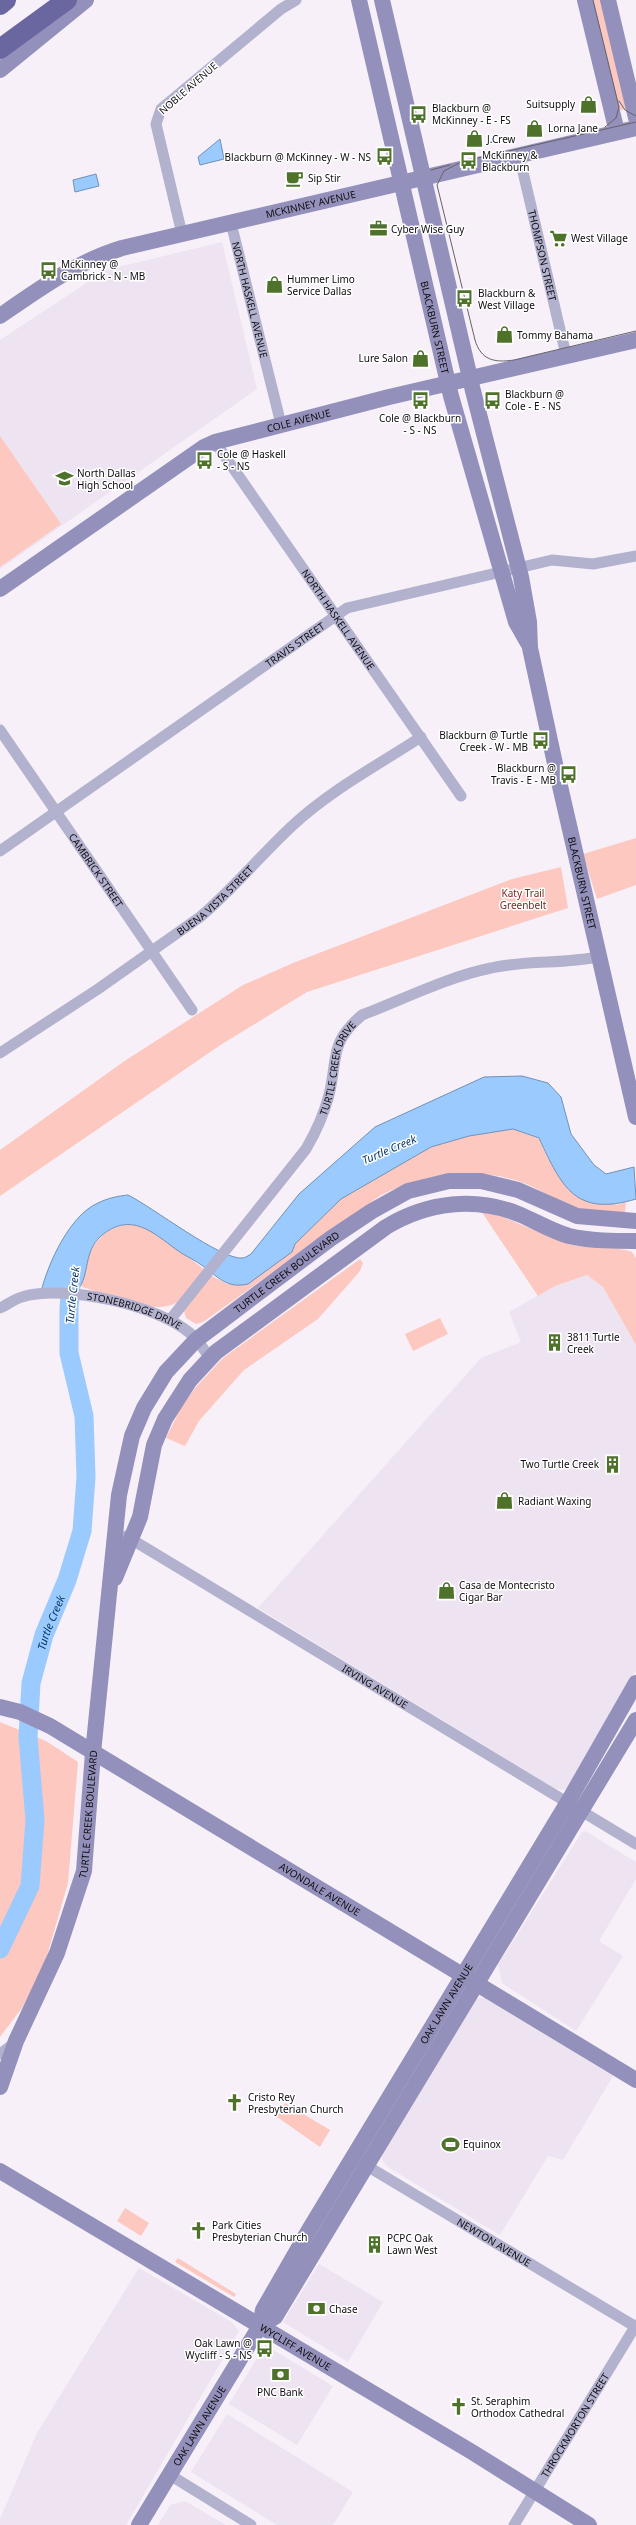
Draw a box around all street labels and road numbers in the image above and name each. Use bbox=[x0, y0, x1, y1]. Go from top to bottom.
street label: NOBLE AVENUE bbox=[156, 59, 220, 117]
street label: MCKINNEY AVENUE bbox=[264, 187, 357, 221]
street label: THOMPSON STREET bbox=[525, 208, 560, 303]
street label: NORTH HASKELL AVENUE bbox=[229, 240, 271, 359]
street label: BLACKBURN STREET bbox=[417, 280, 453, 375]
street label: COLE AVENUE bbox=[265, 405, 332, 435]
street label: NORTH HASKELL AVENUE bbox=[298, 566, 378, 672]
street label: TRAVIS STREET bbox=[262, 619, 328, 670]
street label: CAMBRICK STREET bbox=[66, 830, 127, 910]
street label: BLACKBURN STREET bbox=[565, 835, 600, 931]
street label: BUENA VISTA STREET bbox=[174, 862, 257, 938]
street label: TURTLE CREEK DRIVE bbox=[316, 1018, 359, 1117]
street label: TURTLE CREEK BOULEVARD bbox=[231, 1228, 342, 1316]
street label: STONEBRIDGE DRIVE bbox=[86, 1289, 185, 1333]
street label: IRVING AVENUE bbox=[340, 1661, 411, 1712]
street label: TURTLE CREEK BOULEVARD bbox=[75, 1750, 100, 1880]
street label: AVONDALE AVENUE bbox=[277, 1859, 363, 1919]
street label: OAK LAWN AVENUE bbox=[416, 1961, 476, 2047]
street label: NEWTON AVENUE bbox=[455, 2215, 534, 2270]
street label: WYCLIFF AVENUE bbox=[257, 2320, 334, 2374]
street label: THROCKMORTON STREET bbox=[538, 2370, 612, 2480]
street label: OAK LAWN AVENUE bbox=[169, 2383, 229, 2469]

